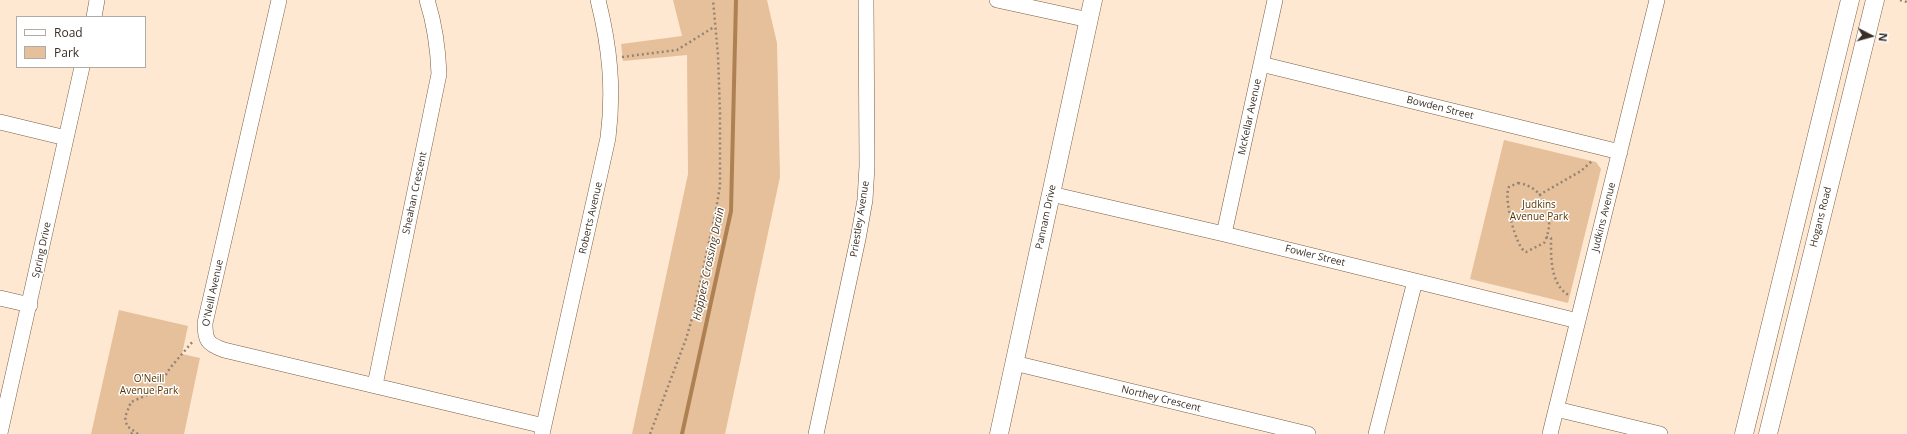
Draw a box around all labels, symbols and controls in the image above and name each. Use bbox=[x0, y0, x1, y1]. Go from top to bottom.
legend bbox=[16, 16, 146, 68]
north arrow bbox=[1851, 16, 1891, 56]
text: Road bbox=[54, 24, 83, 41]
text: N bbox=[1876, 32, 1891, 43]
text: Park bbox=[54, 44, 79, 61]
street label: McKellar Avenue bbox=[1236, 78, 1264, 156]
street label: Bowden Street bbox=[1405, 94, 1475, 122]
street label: Sheahan Crescent bbox=[400, 151, 430, 235]
street label: Priestley Avenue bbox=[848, 180, 872, 258]
street label: Roberts Avenue bbox=[577, 181, 605, 255]
street label: Judkins Avenue bbox=[1590, 181, 1618, 253]
street label: Pannam Drive bbox=[1033, 184, 1059, 250]
street label: Hogans Road bbox=[1808, 186, 1834, 248]
park label: Judkins Avenue Park bbox=[1510, 199, 1568, 222]
water label: Hoppers Crossing Drain bbox=[691, 206, 727, 322]
street label: Spring Drive bbox=[30, 221, 54, 279]
street label: Fowler Street bbox=[1284, 243, 1346, 269]
street label: O'Neill Avenue bbox=[200, 258, 226, 328]
park label: O'Neill Avenue Park bbox=[120, 373, 178, 396]
street label: Northey Crescent bbox=[1120, 383, 1202, 415]

